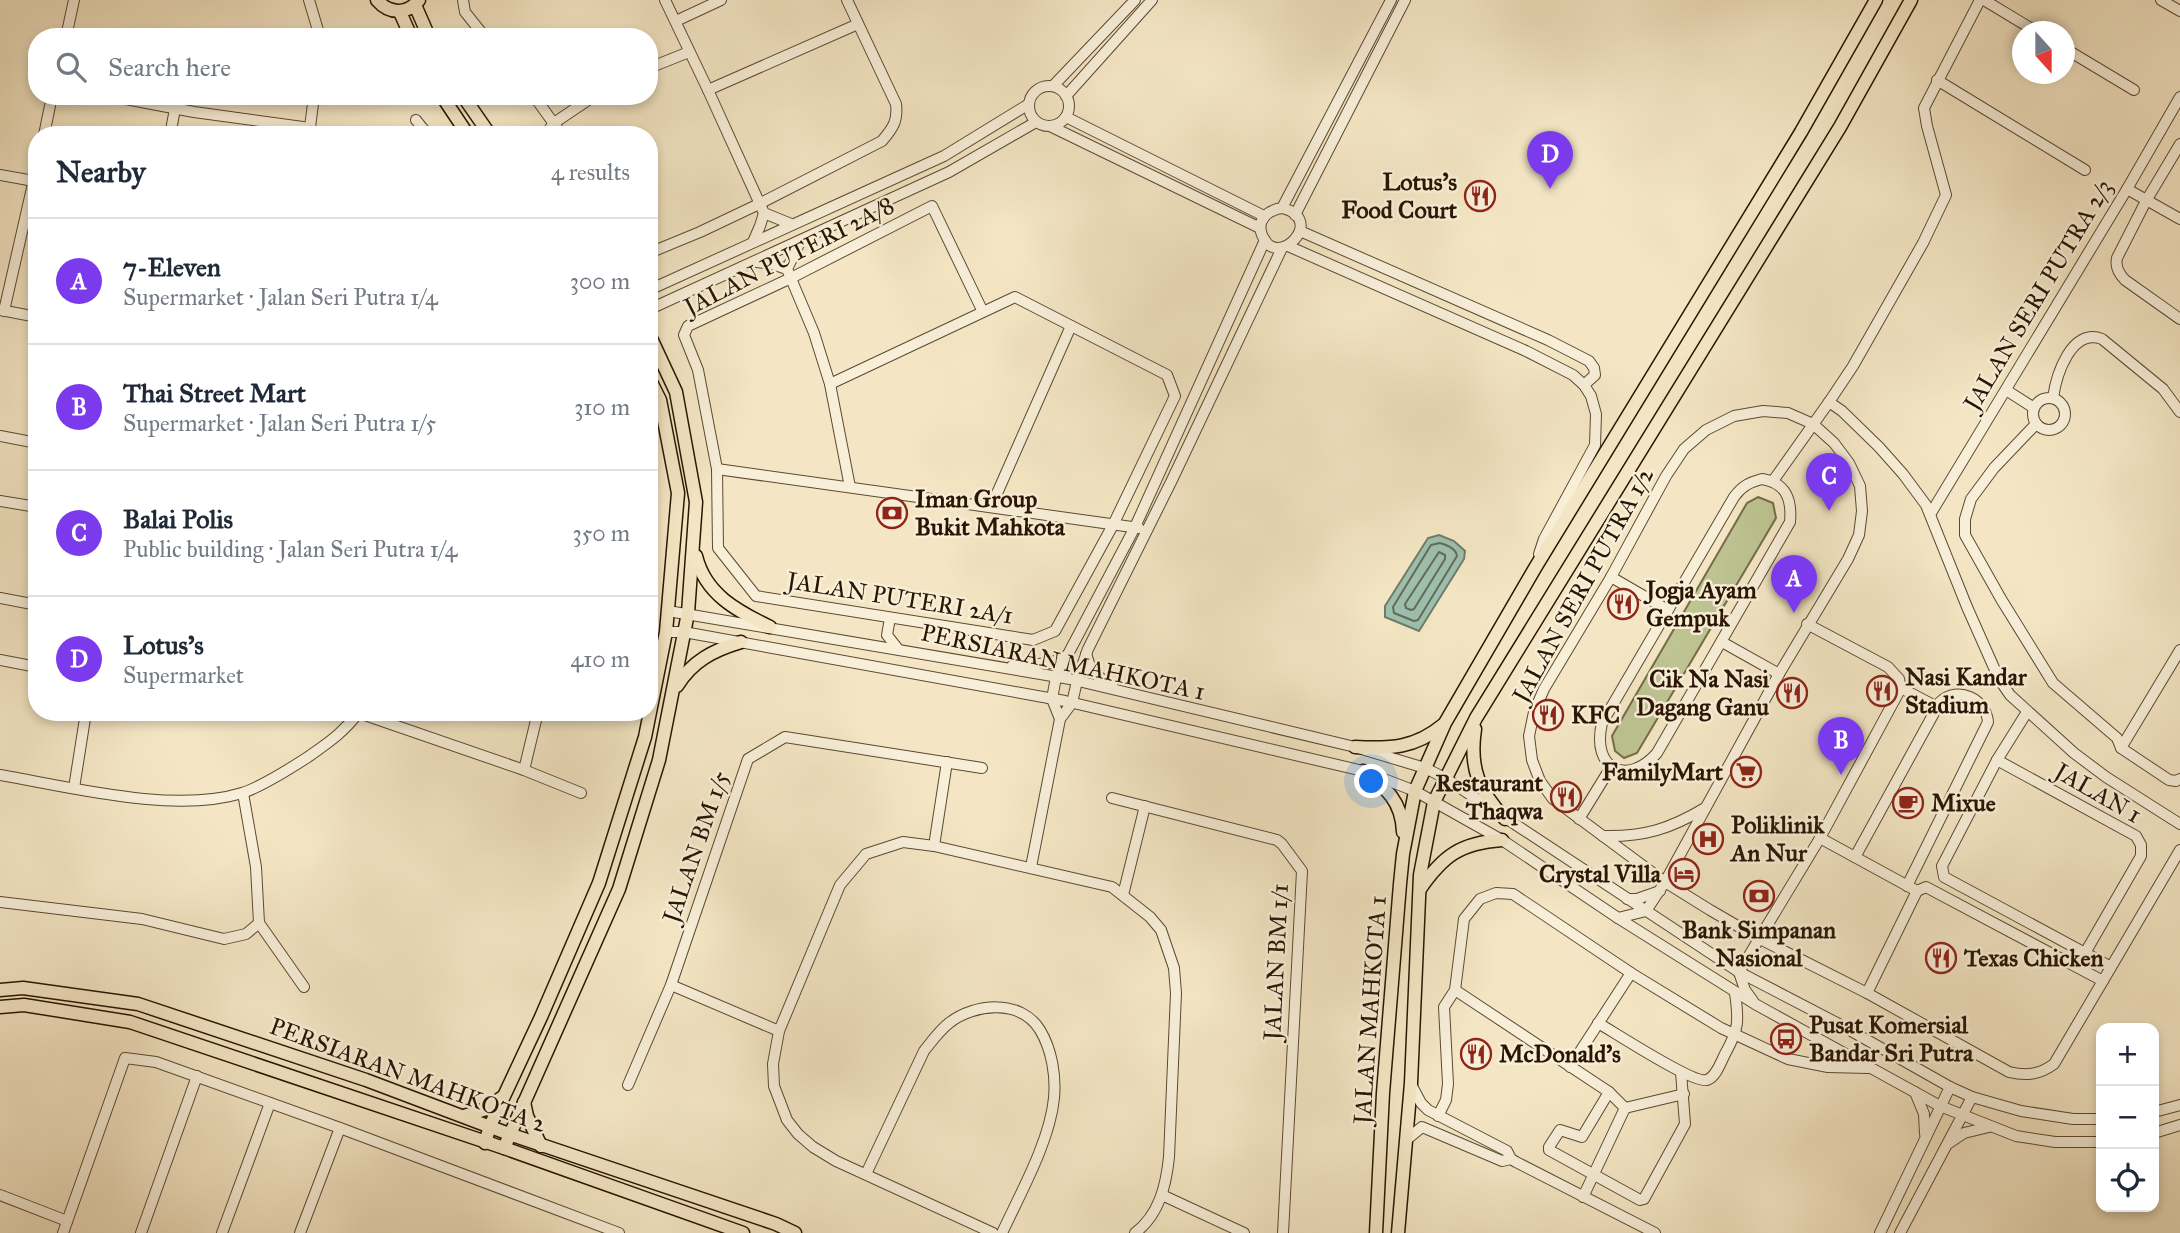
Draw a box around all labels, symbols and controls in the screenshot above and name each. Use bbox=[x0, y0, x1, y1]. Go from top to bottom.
north arrow bbox=[2012, 21, 2075, 84]
search box bbox=[28, 28, 658, 105]
icon: search bbox=[52, 48, 90, 86]
text: Search here bbox=[108, 51, 231, 83]
pin: D bbox=[1527, 131, 1573, 189]
text: Nearby bbox=[56, 154, 146, 190]
text: 4 results bbox=[551, 158, 630, 186]
place label: Lotus's Food Court bbox=[1341, 167, 1458, 225]
street label: JALAN SERI PUTRA 2/3 bbox=[1956, 174, 2119, 419]
restaurant icon: Lotus's Food Court bbox=[1463, 179, 1497, 213]
street label: JALAN PUTERI 2A/8 bbox=[676, 190, 899, 323]
text: 7-Eleven bbox=[123, 251, 221, 283]
text: A bbox=[71, 267, 87, 295]
text: 300 m bbox=[570, 267, 630, 295]
text: Supermarket · Jalan Seri Putra 1/4 bbox=[123, 283, 438, 311]
text: Thai Street Mart bbox=[123, 377, 306, 409]
text: B bbox=[71, 393, 87, 421]
text: 310 m bbox=[574, 393, 630, 421]
text: Supermarket · Jalan Seri Putra 1/5 bbox=[123, 409, 436, 437]
pin: C bbox=[1806, 453, 1852, 511]
street label: JALAN SERI PUTRA 1/2 bbox=[1504, 462, 1660, 710]
place label: Iman Group Bukit Mahkota bbox=[915, 484, 1066, 542]
bank icon: Iman Group Bukit Mahkota bbox=[875, 496, 909, 530]
text: Balai Polis bbox=[123, 503, 233, 535]
text: C bbox=[71, 519, 87, 547]
text: 350 m bbox=[572, 519, 630, 547]
text: Public building · Jalan Seri Putra 1/4 bbox=[123, 535, 457, 563]
pin: A bbox=[1771, 555, 1817, 613]
street label: JALAN PUTERI 2A/1 bbox=[782, 565, 1015, 631]
place label: Jogja Ayam Gempuk bbox=[1643, 575, 1757, 633]
restaurant icon: Jogja Ayam Gempuk bbox=[1606, 587, 1640, 621]
street label: PERSIARAN MAHKOTA 1 bbox=[918, 617, 1208, 707]
text: Lotus's bbox=[123, 629, 204, 661]
text: D bbox=[70, 645, 88, 673]
text: 410 m bbox=[571, 645, 630, 673]
text: Supermarket bbox=[123, 661, 244, 689]
place label: Nasi Kandar Stadium bbox=[1905, 662, 2028, 720]
place label: Cik Na Nasi Dagang Ganu bbox=[1636, 664, 1769, 722]
restaurant icon: Nasi Kandar Stadium bbox=[1865, 674, 1899, 708]
restaurant icon: Cik Na Nasi Dagang Ganu bbox=[1775, 676, 1809, 710]
restaurant icon: KFC bbox=[1531, 698, 1565, 732]
place label: KFC bbox=[1571, 700, 1620, 730]
pin: B bbox=[1818, 717, 1864, 775]
supermarket icon: FamilyMart bbox=[1729, 755, 1763, 789]
street label: JALAN 1 bbox=[2047, 755, 2147, 830]
place label: FamilyMart bbox=[1602, 757, 1724, 787]
your location bbox=[1354, 764, 1388, 798]
street label: JALAN BM 1/5 bbox=[655, 767, 736, 930]
place label: Restaurant Thaqwa bbox=[1436, 768, 1544, 826]
restaurant icon: Restaurant Thaqwa bbox=[1549, 780, 1583, 814]
cafe icon: Mixue bbox=[1891, 786, 1925, 820]
place label: Mixue bbox=[1931, 788, 1996, 818]
place label: Poliklinik An Nur bbox=[1729, 810, 1825, 868]
hospital icon: Poliklinik An Nur bbox=[1691, 822, 1725, 856]
hotel icon: Crystal Villa bbox=[1667, 857, 1701, 891]
place label: Crystal Villa bbox=[1539, 859, 1662, 889]
bank icon: Bank Simpanan Nasional bbox=[1742, 879, 1776, 913]
street label: JALAN BM 1/1 bbox=[1257, 883, 1295, 1044]
street label: JALAN MAHKOTA 1 bbox=[1347, 895, 1393, 1128]
place label: Bank Simpanan Nasional bbox=[1682, 915, 1836, 973]
restaurant icon: Texas Chicken bbox=[1924, 941, 1958, 975]
place label: Texas Chicken bbox=[1963, 943, 2103, 973]
place label: Pusat Komersial Bandar Sri Putra bbox=[1809, 1010, 1974, 1068]
street label: PERSIARAN MAHKOTA 2 bbox=[266, 1011, 551, 1139]
bus stop icon: Pusat Komersial Bandar Sri Putra bbox=[1769, 1022, 1803, 1056]
map controls bbox=[2096, 1023, 2159, 1212]
button: + bbox=[2096, 1023, 2159, 1086]
restaurant icon: McDonald's bbox=[1459, 1037, 1493, 1071]
place label: McDonald's bbox=[1499, 1039, 1621, 1069]
button: − bbox=[2096, 1086, 2159, 1149]
button: locate bbox=[2096, 1149, 2159, 1212]

